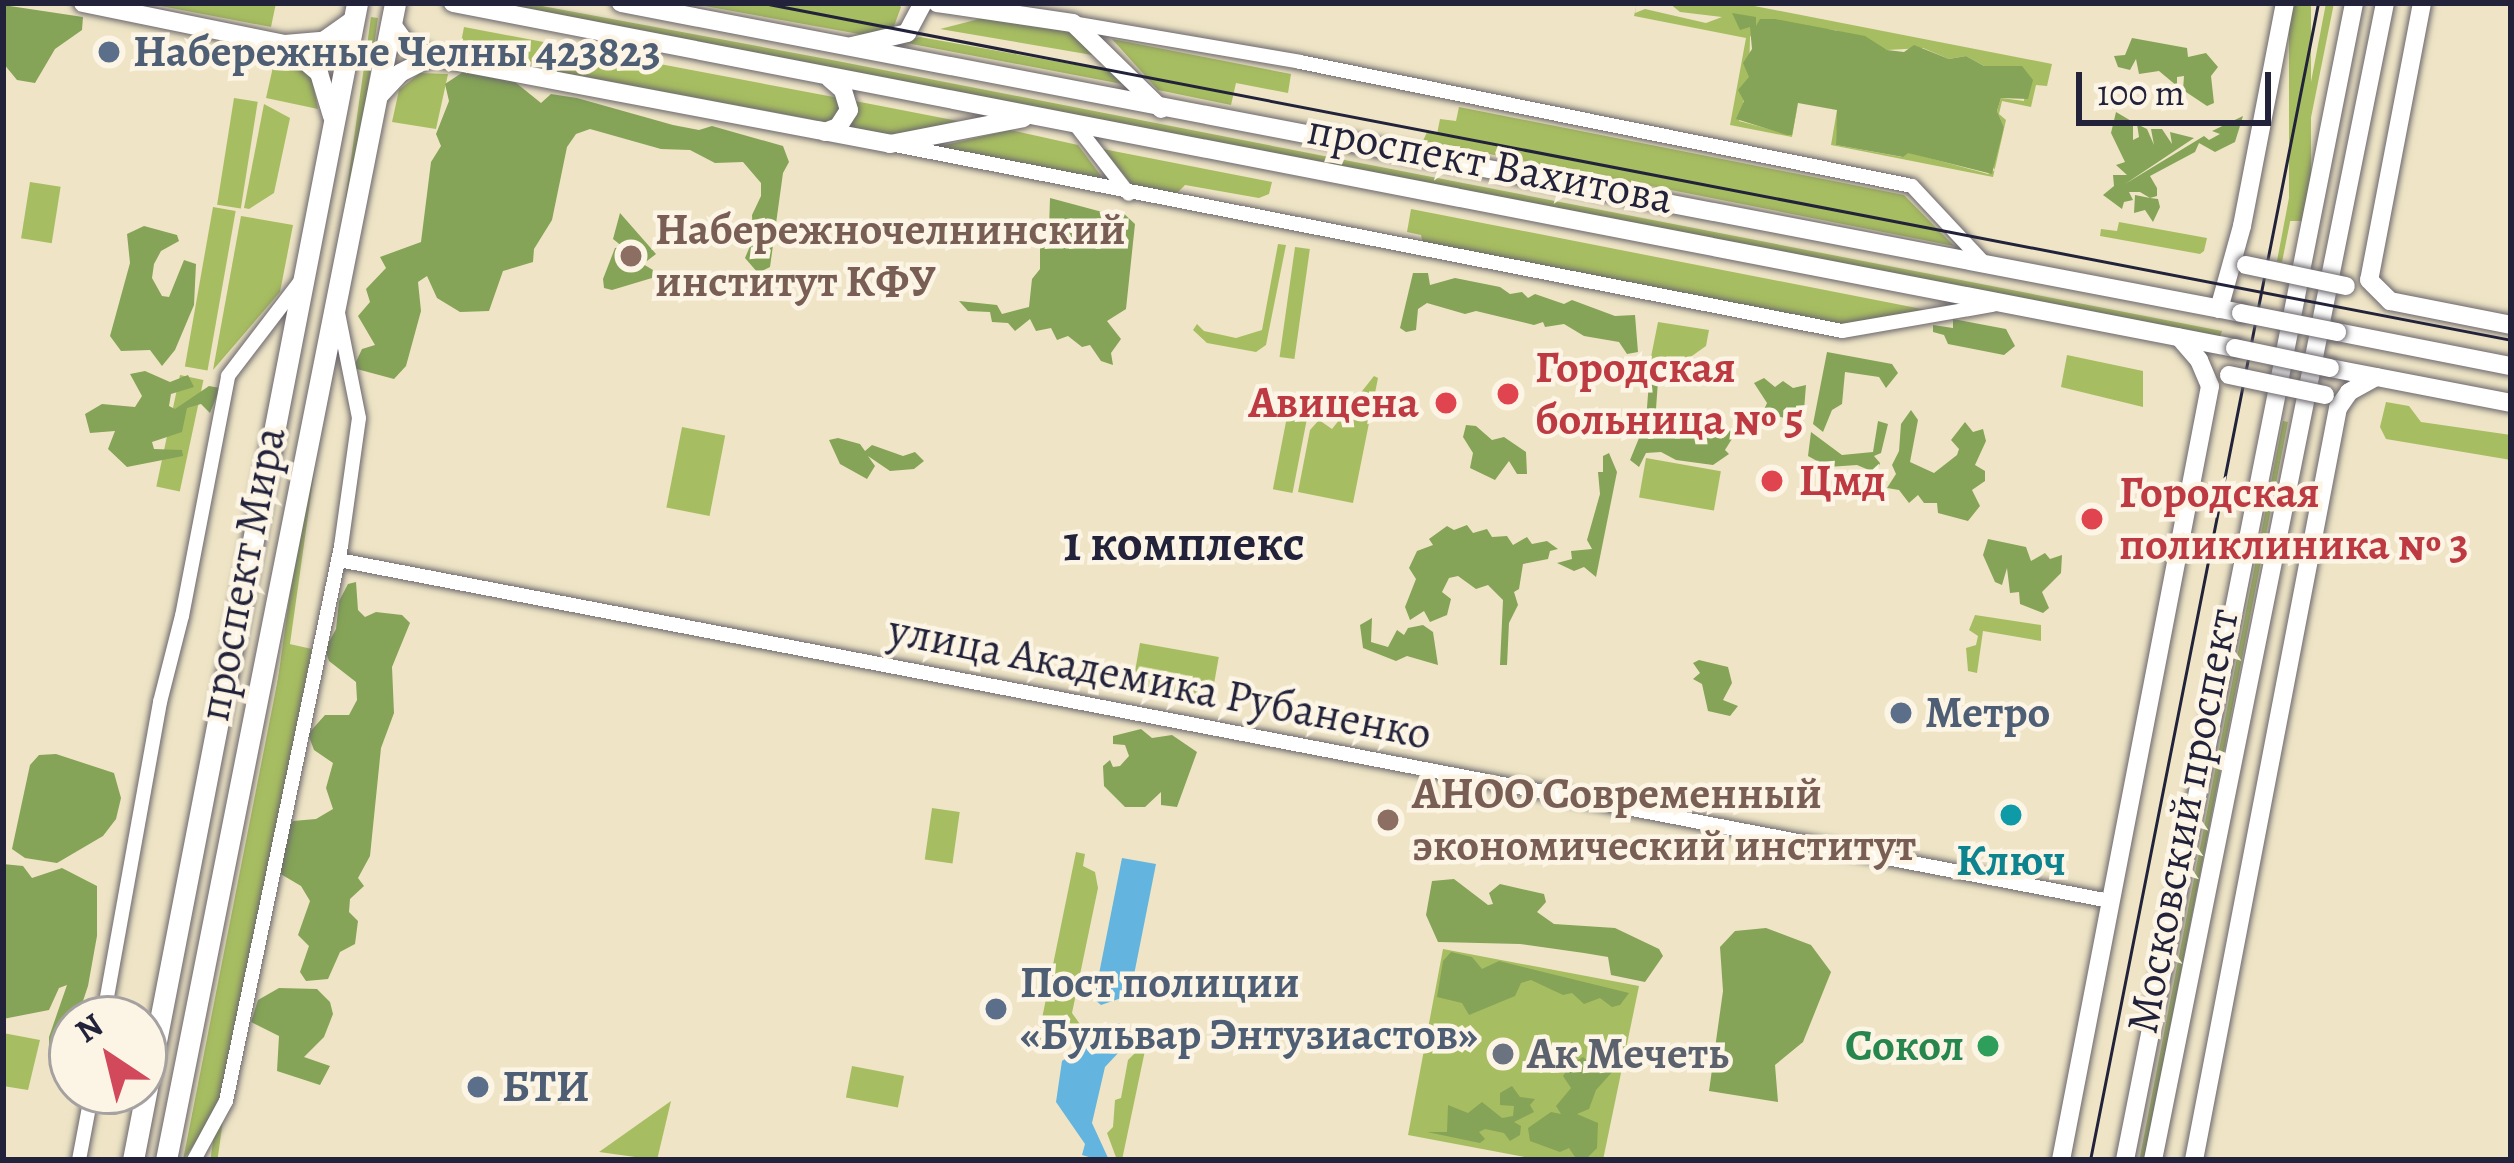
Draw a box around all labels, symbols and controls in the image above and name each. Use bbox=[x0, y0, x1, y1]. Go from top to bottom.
place label: Набережные Челны 423823 bbox=[133, 25, 661, 79]
marker: Набережные Челны 423823 bbox=[96, 39, 122, 65]
scale bar bbox=[2082, 48, 2277, 122]
text: 100 m bbox=[2097, 68, 2185, 117]
street label: проспект Вахитова bbox=[1303, 102, 1677, 226]
place label: Набережночелнинский институт КФУ bbox=[655, 203, 1126, 309]
marker: Набережночелнинский институт КФУ bbox=[618, 243, 644, 269]
place label: Городская больница № 5 bbox=[1535, 341, 1804, 447]
place label: Авицена bbox=[1249, 376, 1419, 430]
marker: Городская больница № 5 bbox=[1492, 378, 1524, 410]
marker: Авицена bbox=[1430, 387, 1462, 419]
street label: проспект Мира bbox=[187, 422, 297, 726]
place label: Цмд bbox=[1799, 454, 1886, 508]
marker: Цмд bbox=[1756, 465, 1788, 497]
place label: Городская поликлиника № 3 bbox=[2119, 466, 2469, 572]
marker: Городская поликлиника № 3 bbox=[2076, 503, 2108, 535]
district label: 1 комплекс bbox=[1063, 512, 1305, 574]
street label: улица Академика Рубаненко bbox=[884, 603, 1436, 761]
street label: Московский проспект bbox=[2115, 604, 2251, 1038]
place label: Метро bbox=[1925, 686, 2050, 740]
marker: Метро bbox=[1888, 700, 1914, 726]
place label: АНОО Современный экономический институт bbox=[1412, 767, 1916, 873]
marker: Ключ bbox=[1998, 802, 2024, 828]
marker: АНОО Современный экономический институт bbox=[1375, 807, 1401, 833]
place label: Ключ bbox=[1956, 834, 2066, 888]
place label: Пост полиции «Бульвар Энтузиастов» bbox=[1020, 956, 1478, 1062]
north arrow bbox=[48, 995, 168, 1115]
marker: Пост полиции «Бульвар Энтузиастов» bbox=[983, 996, 1009, 1022]
text: N bbox=[66, 1002, 112, 1053]
place label: Сокол bbox=[1845, 1019, 1964, 1073]
place label: Ак Мечеть bbox=[1527, 1027, 1729, 1081]
marker: Сокол bbox=[1975, 1033, 2001, 1059]
marker: Ак Мечеть bbox=[1490, 1041, 1516, 1067]
place label: БТИ bbox=[502, 1060, 590, 1114]
marker: БТИ bbox=[465, 1074, 491, 1100]

